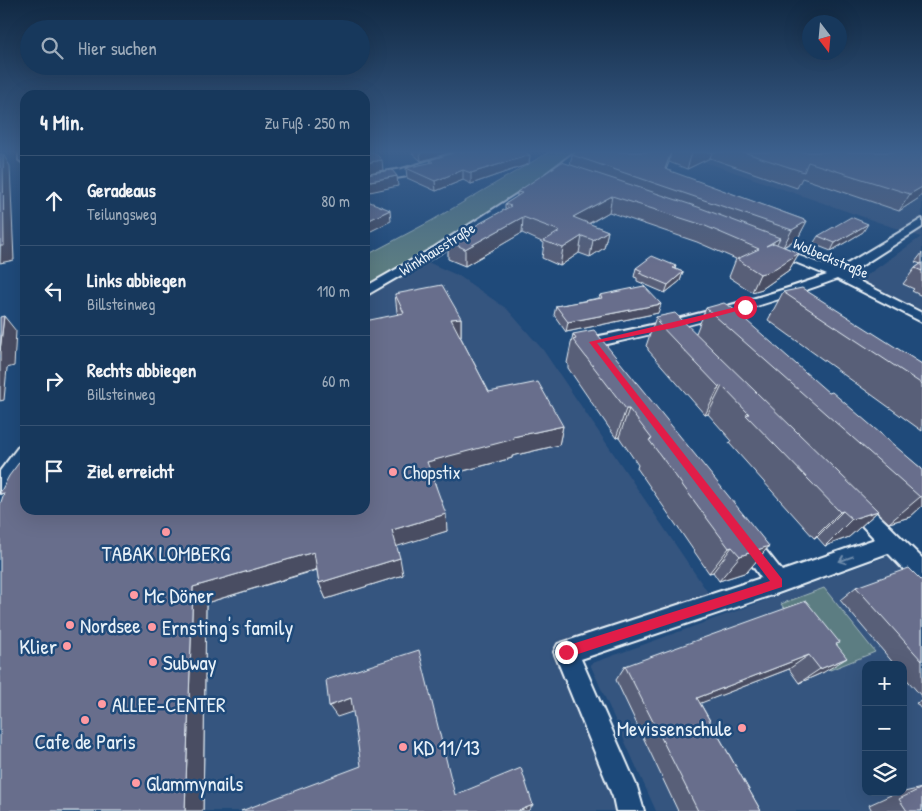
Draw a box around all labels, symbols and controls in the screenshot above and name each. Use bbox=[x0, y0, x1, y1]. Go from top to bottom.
north arrow bbox=[802, 15, 847, 60]
search box bbox=[20, 20, 370, 75]
icon: search bbox=[38, 34, 66, 62]
text: Hier suchen bbox=[78, 35, 157, 61]
text: 4 Min. bbox=[40, 108, 84, 137]
text: Zu Fuß · 250 m bbox=[264, 112, 350, 134]
text: Geradeaus bbox=[87, 177, 156, 203]
icon: ahead bbox=[40, 187, 68, 215]
text: 80 m bbox=[321, 190, 350, 212]
text: Teilungsweg bbox=[87, 203, 157, 225]
street label: Winkhausstraße bbox=[395, 217, 479, 281]
street label: Wolbeckstraße bbox=[790, 233, 872, 283]
text: Links abbiegen bbox=[87, 267, 186, 293]
icon: left bbox=[40, 277, 68, 305]
text: 110 m bbox=[317, 280, 350, 302]
text: Billsteinweg bbox=[87, 293, 155, 315]
route start bbox=[734, 296, 757, 319]
text: Rechts abbiegen bbox=[87, 357, 196, 383]
icon: right bbox=[40, 367, 68, 395]
text: 60 m bbox=[322, 370, 350, 392]
text: Billsteinweg bbox=[87, 383, 155, 405]
icon: arrive bbox=[40, 457, 68, 485]
text: Ziel erreicht bbox=[87, 458, 174, 484]
place label: Chopstix bbox=[403, 460, 461, 485]
marker: Chopstix bbox=[387, 466, 399, 478]
marker: TABAK LOMBERG bbox=[160, 526, 172, 538]
place label: TABAK LOMBERG bbox=[102, 539, 230, 568]
one-way arrow bbox=[839, 555, 854, 564]
place label: Mc Döner bbox=[144, 581, 214, 610]
marker: Mc Döner bbox=[128, 589, 140, 601]
place label: Nordsee bbox=[80, 611, 141, 640]
place label: Ernsting's family bbox=[162, 613, 293, 642]
marker: Nordsee bbox=[64, 619, 76, 631]
marker: Ernsting's family bbox=[146, 621, 158, 633]
place label: Klier bbox=[19, 632, 57, 661]
marker: Klier bbox=[61, 640, 73, 652]
route end bbox=[555, 641, 578, 664]
place label: Subway bbox=[163, 648, 217, 677]
marker: Subway bbox=[147, 656, 159, 668]
map controls bbox=[862, 661, 907, 796]
button: + bbox=[862, 661, 907, 706]
place label: ALLEE-CENTER bbox=[112, 690, 226, 719]
marker: ALLEE-CENTER bbox=[96, 698, 108, 710]
button: − bbox=[862, 706, 907, 751]
marker: Cafe de Paris bbox=[79, 714, 91, 726]
place label: Mevissenschule bbox=[617, 714, 732, 743]
marker: Mevissenschule bbox=[736, 722, 748, 734]
place label: Cafe de Paris bbox=[34, 727, 136, 756]
place label: KD 11/13 bbox=[413, 733, 480, 762]
marker: KD 11/13 bbox=[397, 741, 409, 753]
button: layers bbox=[862, 751, 907, 796]
place label: Glammynails bbox=[146, 769, 243, 798]
marker: Glammynails bbox=[130, 777, 142, 789]

